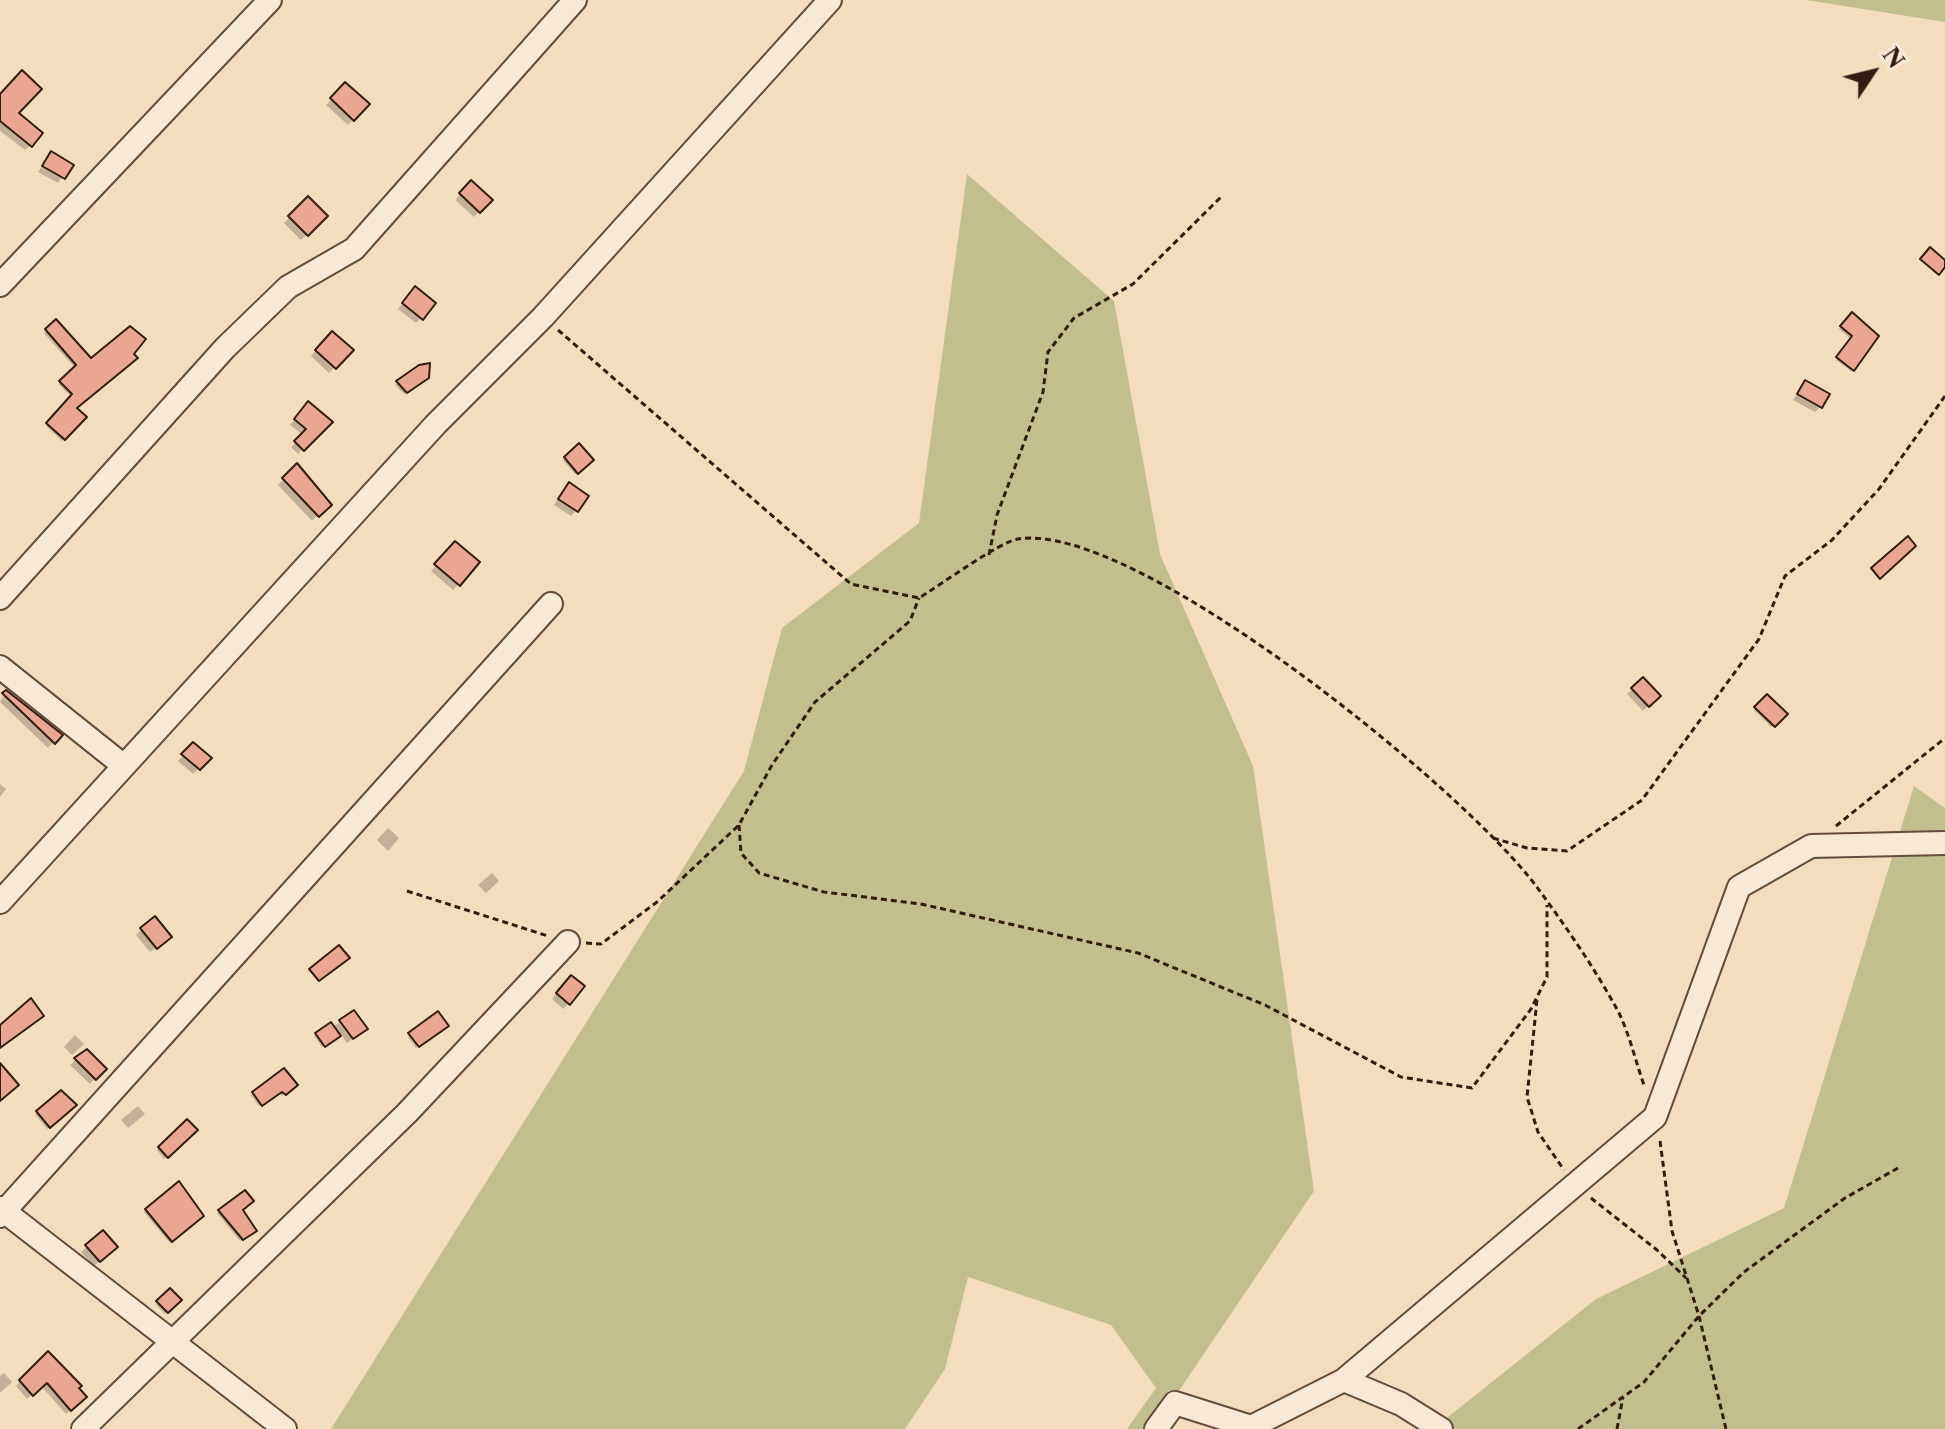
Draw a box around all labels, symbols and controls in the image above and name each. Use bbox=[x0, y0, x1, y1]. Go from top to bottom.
north arrow bbox=[1833, 32, 1913, 112]
text: N bbox=[1877, 42, 1910, 74]

